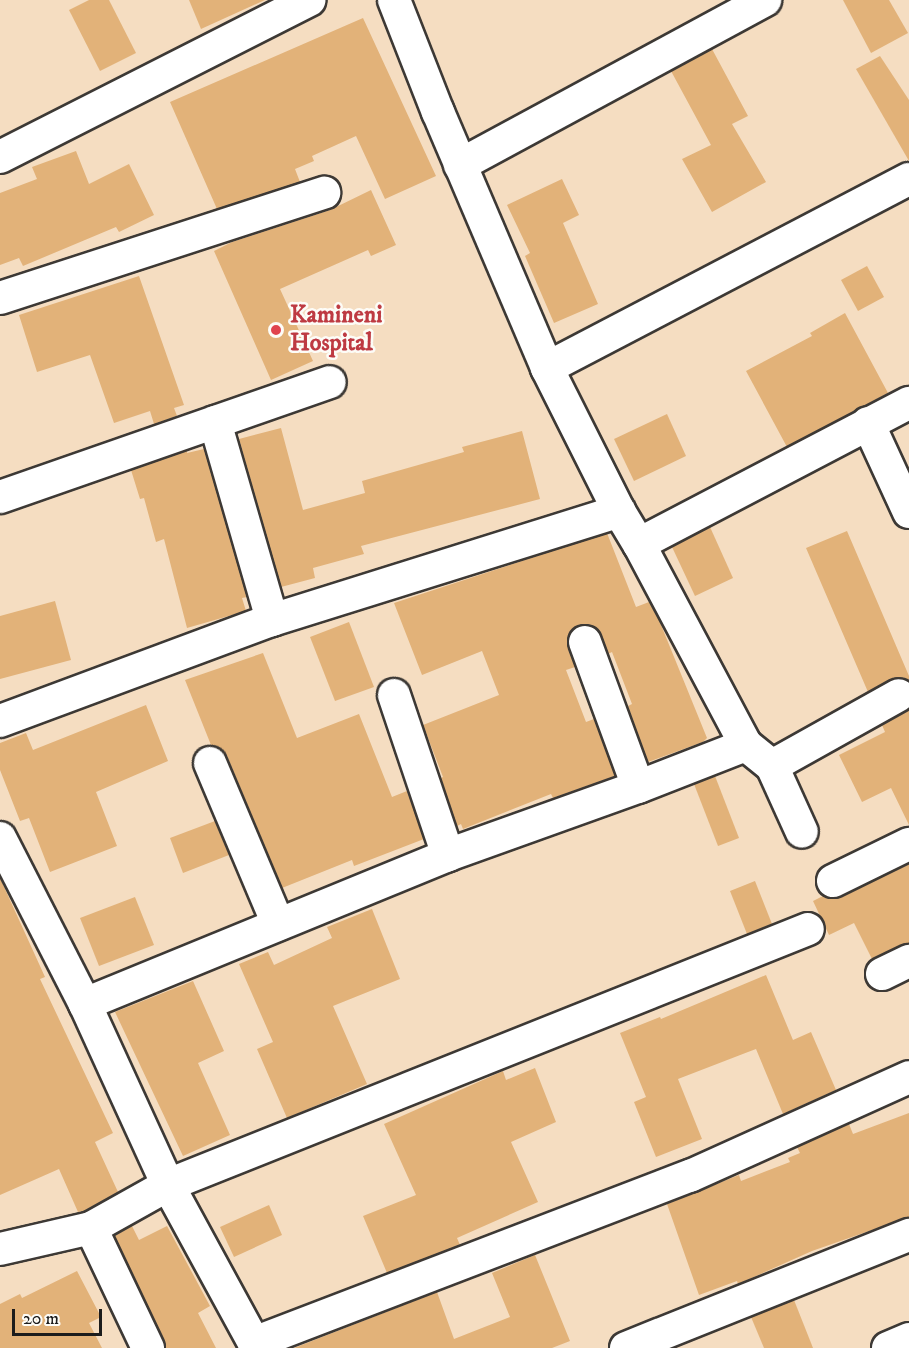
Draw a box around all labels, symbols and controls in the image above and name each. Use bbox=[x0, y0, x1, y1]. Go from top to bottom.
place label: Kamineni Hospital bbox=[290, 302, 382, 358]
marker: Kamineni Hospital bbox=[267, 321, 285, 339]
scale bar bbox=[15, 1297, 105, 1335]
text: 20 m bbox=[23, 1308, 59, 1330]

